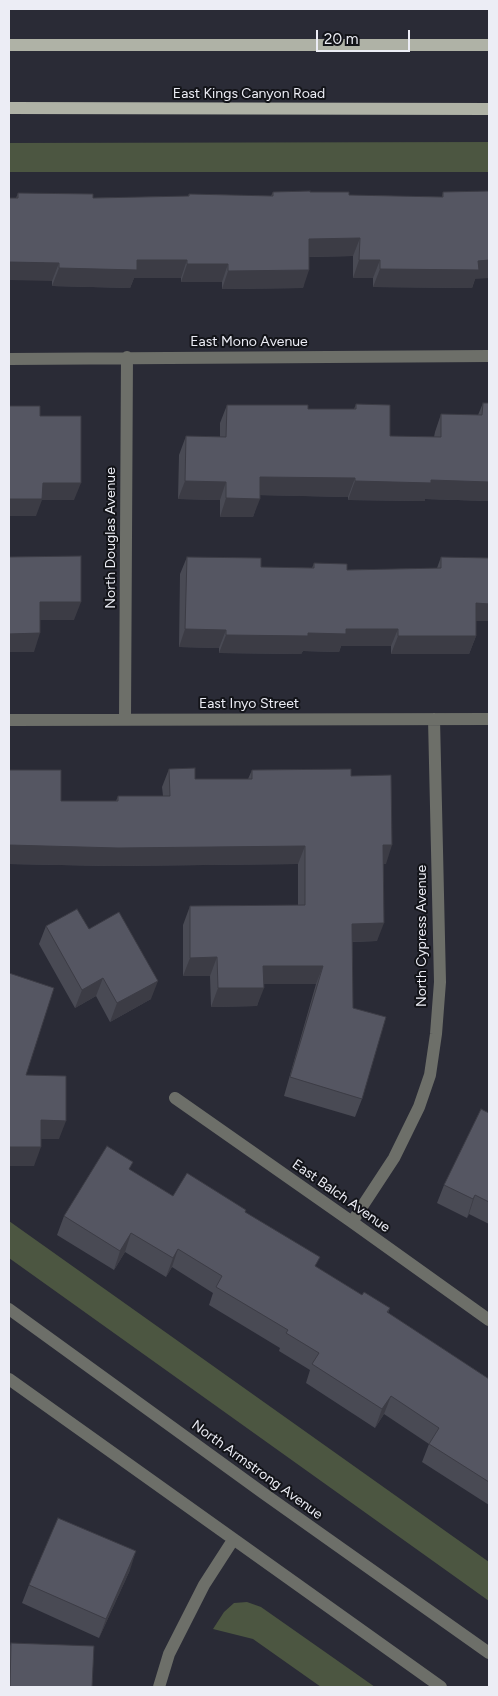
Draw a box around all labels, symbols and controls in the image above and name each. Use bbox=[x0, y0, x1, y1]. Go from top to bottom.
scale bar bbox=[318, 20, 412, 52]
text: 20 m bbox=[324, 30, 358, 48]
street label: East Kings Canyon Road bbox=[173, 86, 325, 102]
street label: East Mono Avenue bbox=[190, 334, 308, 350]
street label: North Douglas Avenue bbox=[103, 467, 119, 609]
street label: East Inyo Street bbox=[199, 696, 299, 712]
street label: North Cypress Avenue bbox=[414, 865, 430, 1007]
street label: East Balch Avenue bbox=[289, 1156, 393, 1236]
street label: North Armstrong Avenue bbox=[188, 1417, 326, 1523]

